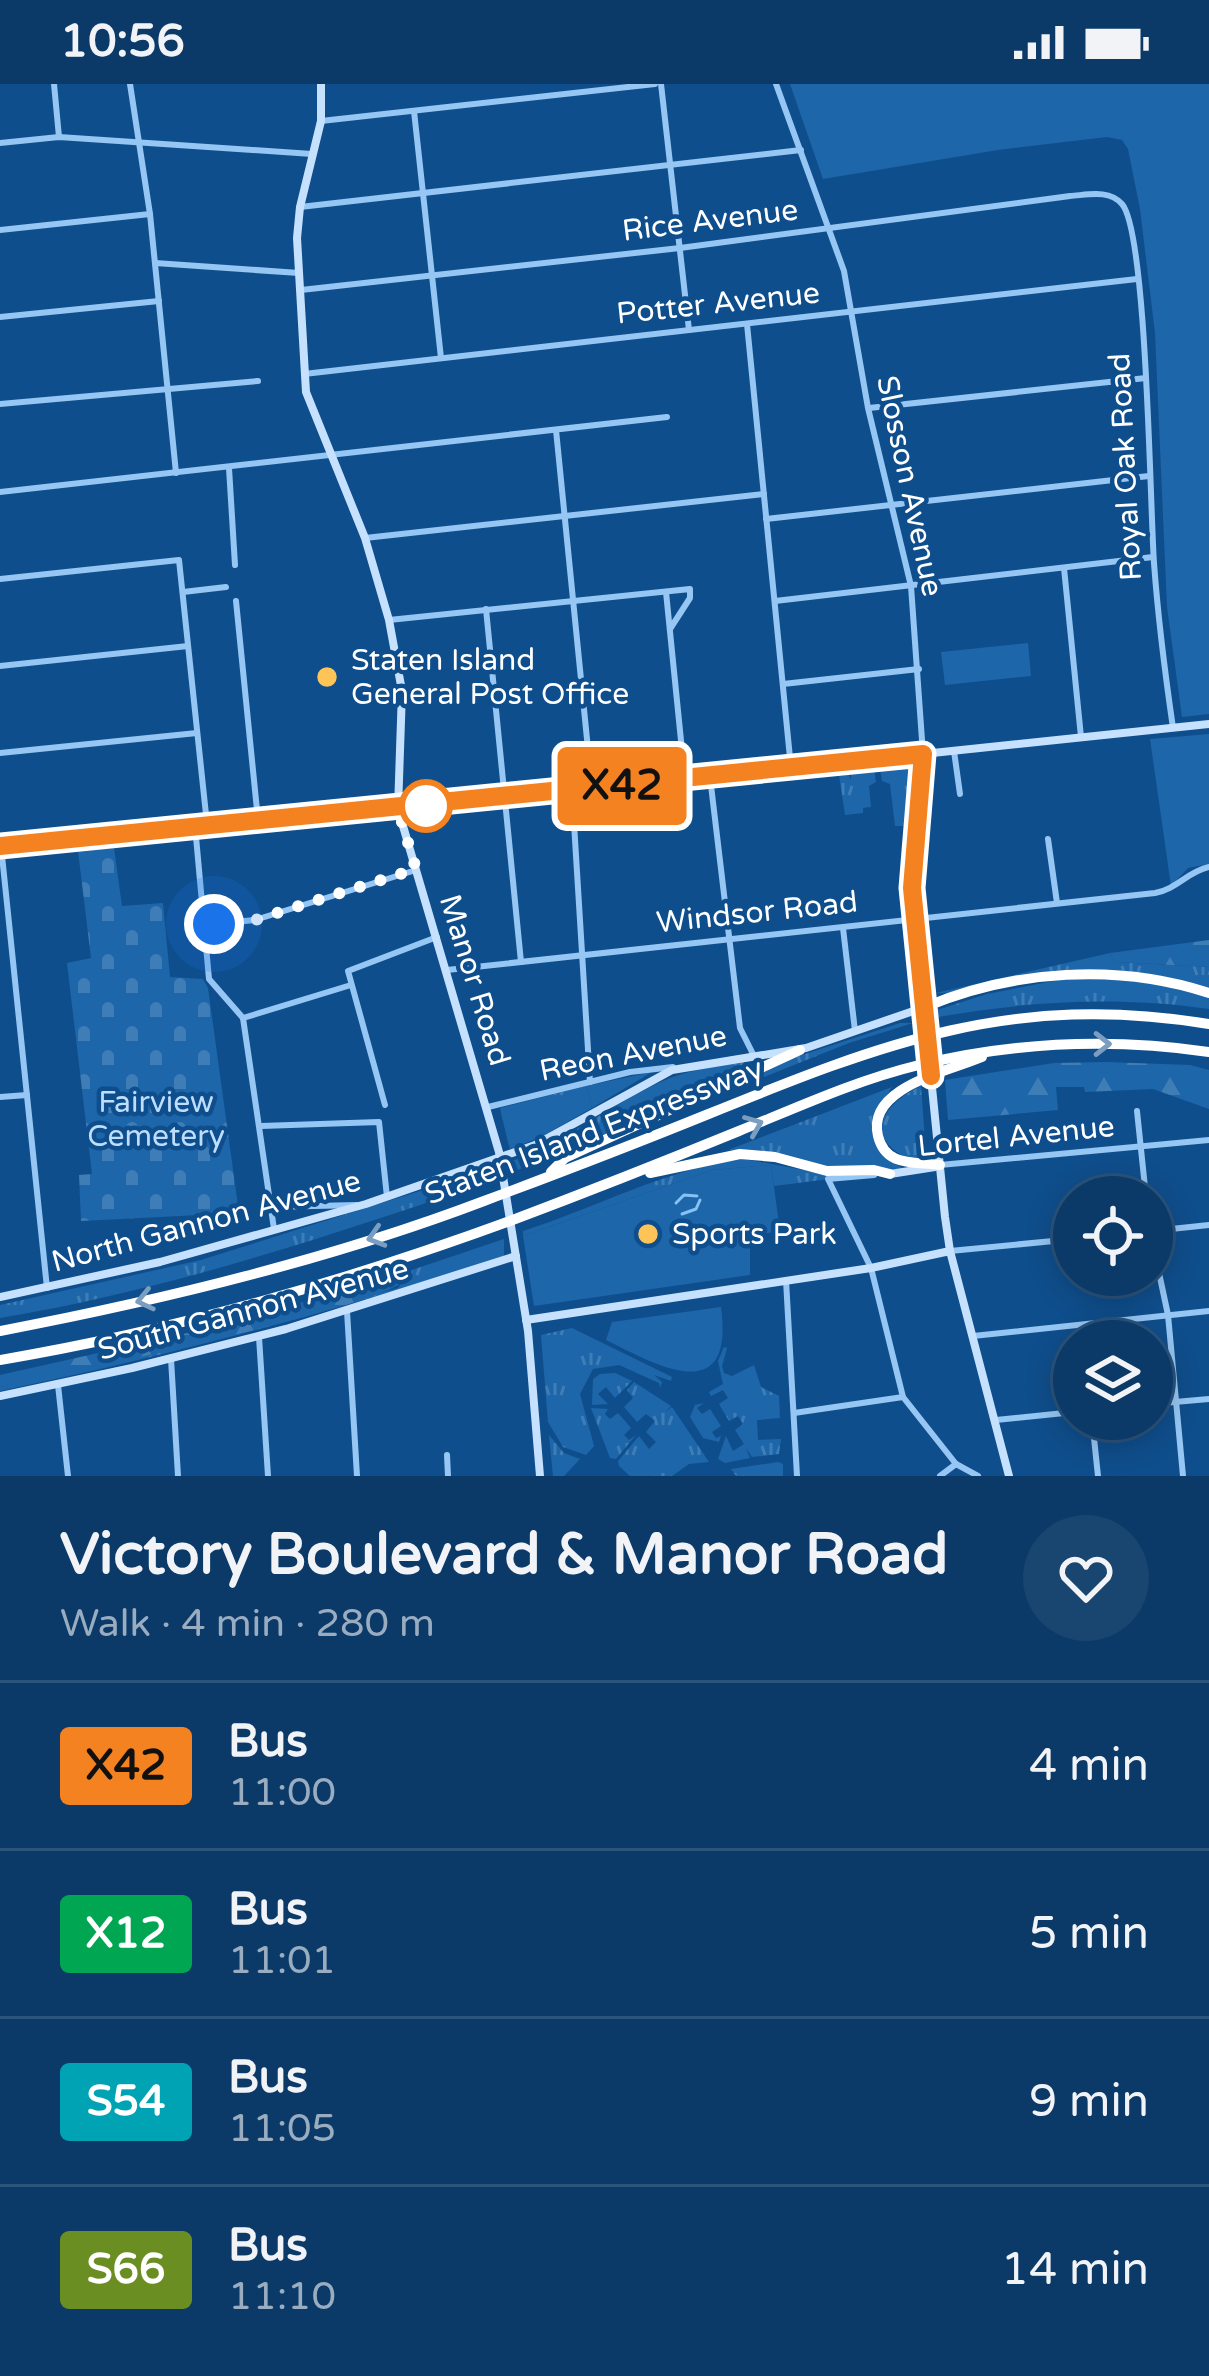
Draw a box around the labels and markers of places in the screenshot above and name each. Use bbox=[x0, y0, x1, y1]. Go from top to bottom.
place label: Staten Island General Post Office bbox=[351, 642, 629, 713]
marker: Staten Island General Post Office bbox=[314, 664, 340, 690]
unlabelled marker bbox=[401, 781, 451, 831]
place label: Sports Park bbox=[672, 1216, 837, 1253]
marker: Sports Park bbox=[635, 1221, 661, 1247]

